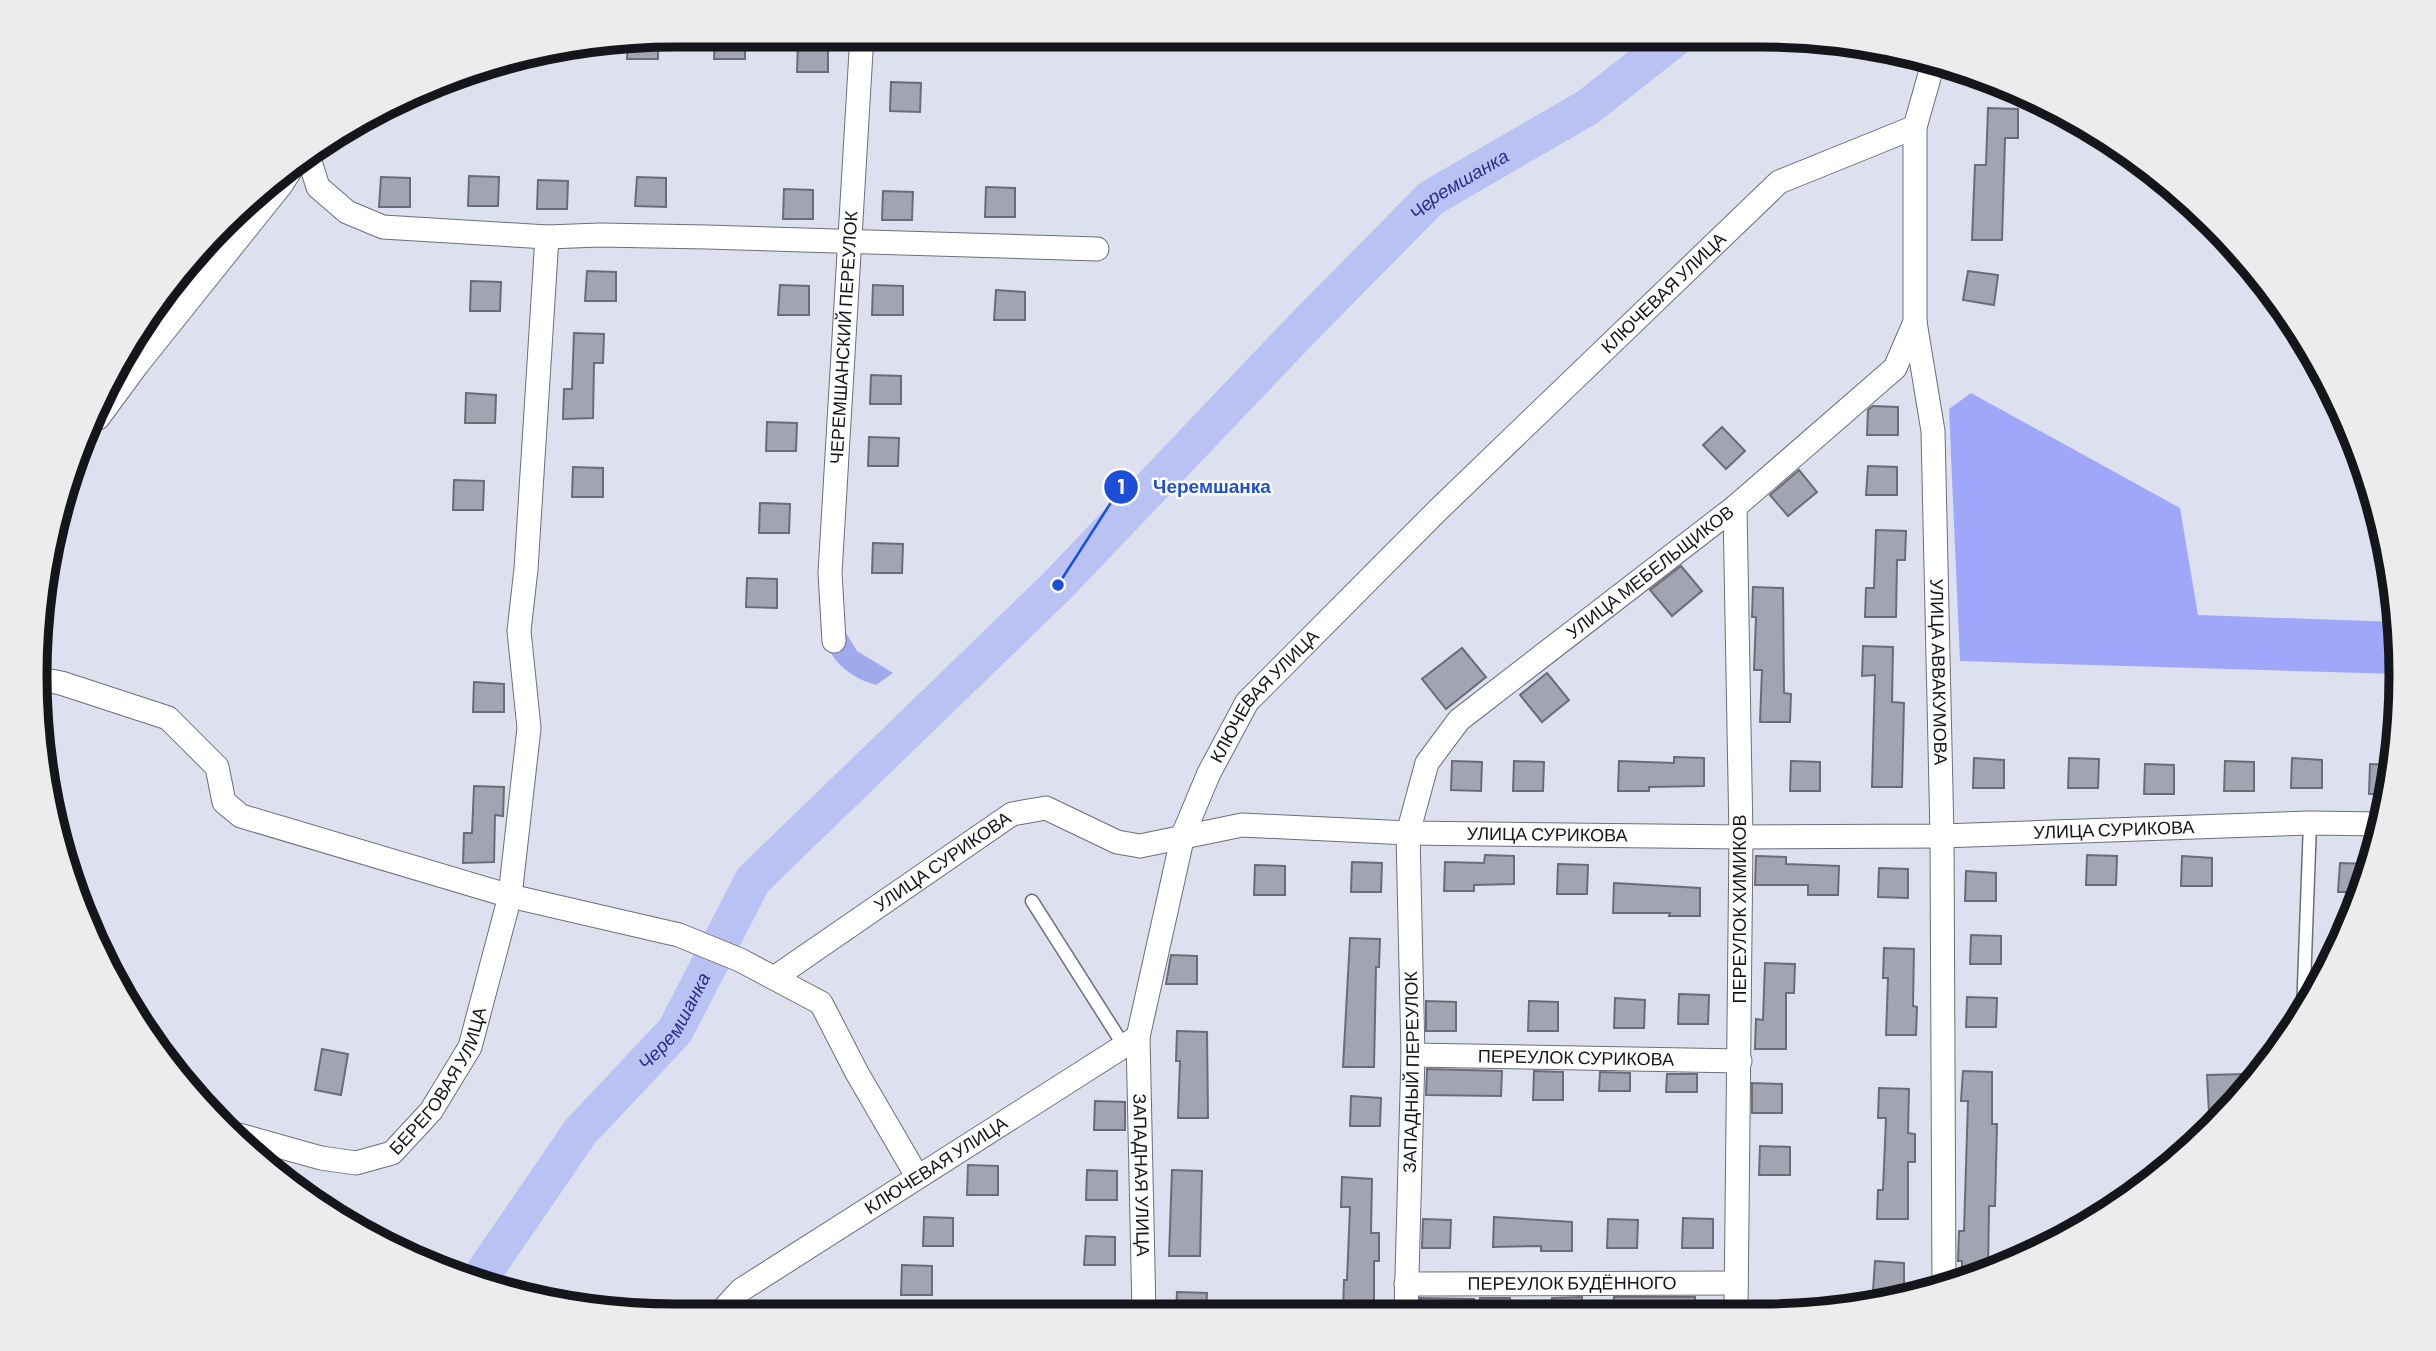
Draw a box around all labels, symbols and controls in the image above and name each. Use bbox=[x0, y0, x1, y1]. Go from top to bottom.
water label: Черемшанка bbox=[1404, 144, 1513, 224]
street label: ЧЕРЕМШАНСКИЙ ПЕРЕУЛОК bbox=[824, 210, 862, 465]
street label: КЛЮЧЕВАЯ УЛИЦА bbox=[1596, 227, 1730, 357]
callout: Черемшанка bbox=[1104, 467, 1285, 507]
text: 1 bbox=[1117, 473, 1125, 498]
text: Черемшанка bbox=[1153, 474, 1271, 497]
street label: УЛИЦА МЕБЕЛЬЩИКОВ bbox=[1562, 500, 1738, 643]
street label: УЛИЦА АВВАКУМОВА bbox=[1926, 578, 1952, 765]
street label: КЛЮЧЕВАЯ УЛИЦА bbox=[1205, 624, 1323, 766]
street label: УЛИЦА СУРИКОВА bbox=[870, 806, 1015, 916]
street label: ПЕРЕУЛОК ХИМИКОВ bbox=[1728, 815, 1750, 1003]
street label: УЛИЦА СУРИКОВА bbox=[2033, 815, 2195, 843]
street label: УЛИЦА СУРИКОВА bbox=[1466, 822, 1628, 846]
water label: Черемшанка bbox=[633, 968, 714, 1074]
street label: ЗАПАДНЫЙ ПЕРЕУЛОК bbox=[1398, 970, 1423, 1173]
street label: БЕРЕГОВАЯ УЛИЦА bbox=[384, 1005, 490, 1159]
street label: ПЕРЕУЛОК СУРИКОВА bbox=[1478, 1044, 1674, 1070]
street label: ЗАПАДНАЯ УЛИЦА bbox=[1129, 1093, 1155, 1257]
street label: КЛЮЧЕВАЯ УЛИЦА bbox=[860, 1111, 1011, 1218]
street label: ПЕРЕУЛОК БУДЁННОГО bbox=[1468, 1271, 1676, 1294]

